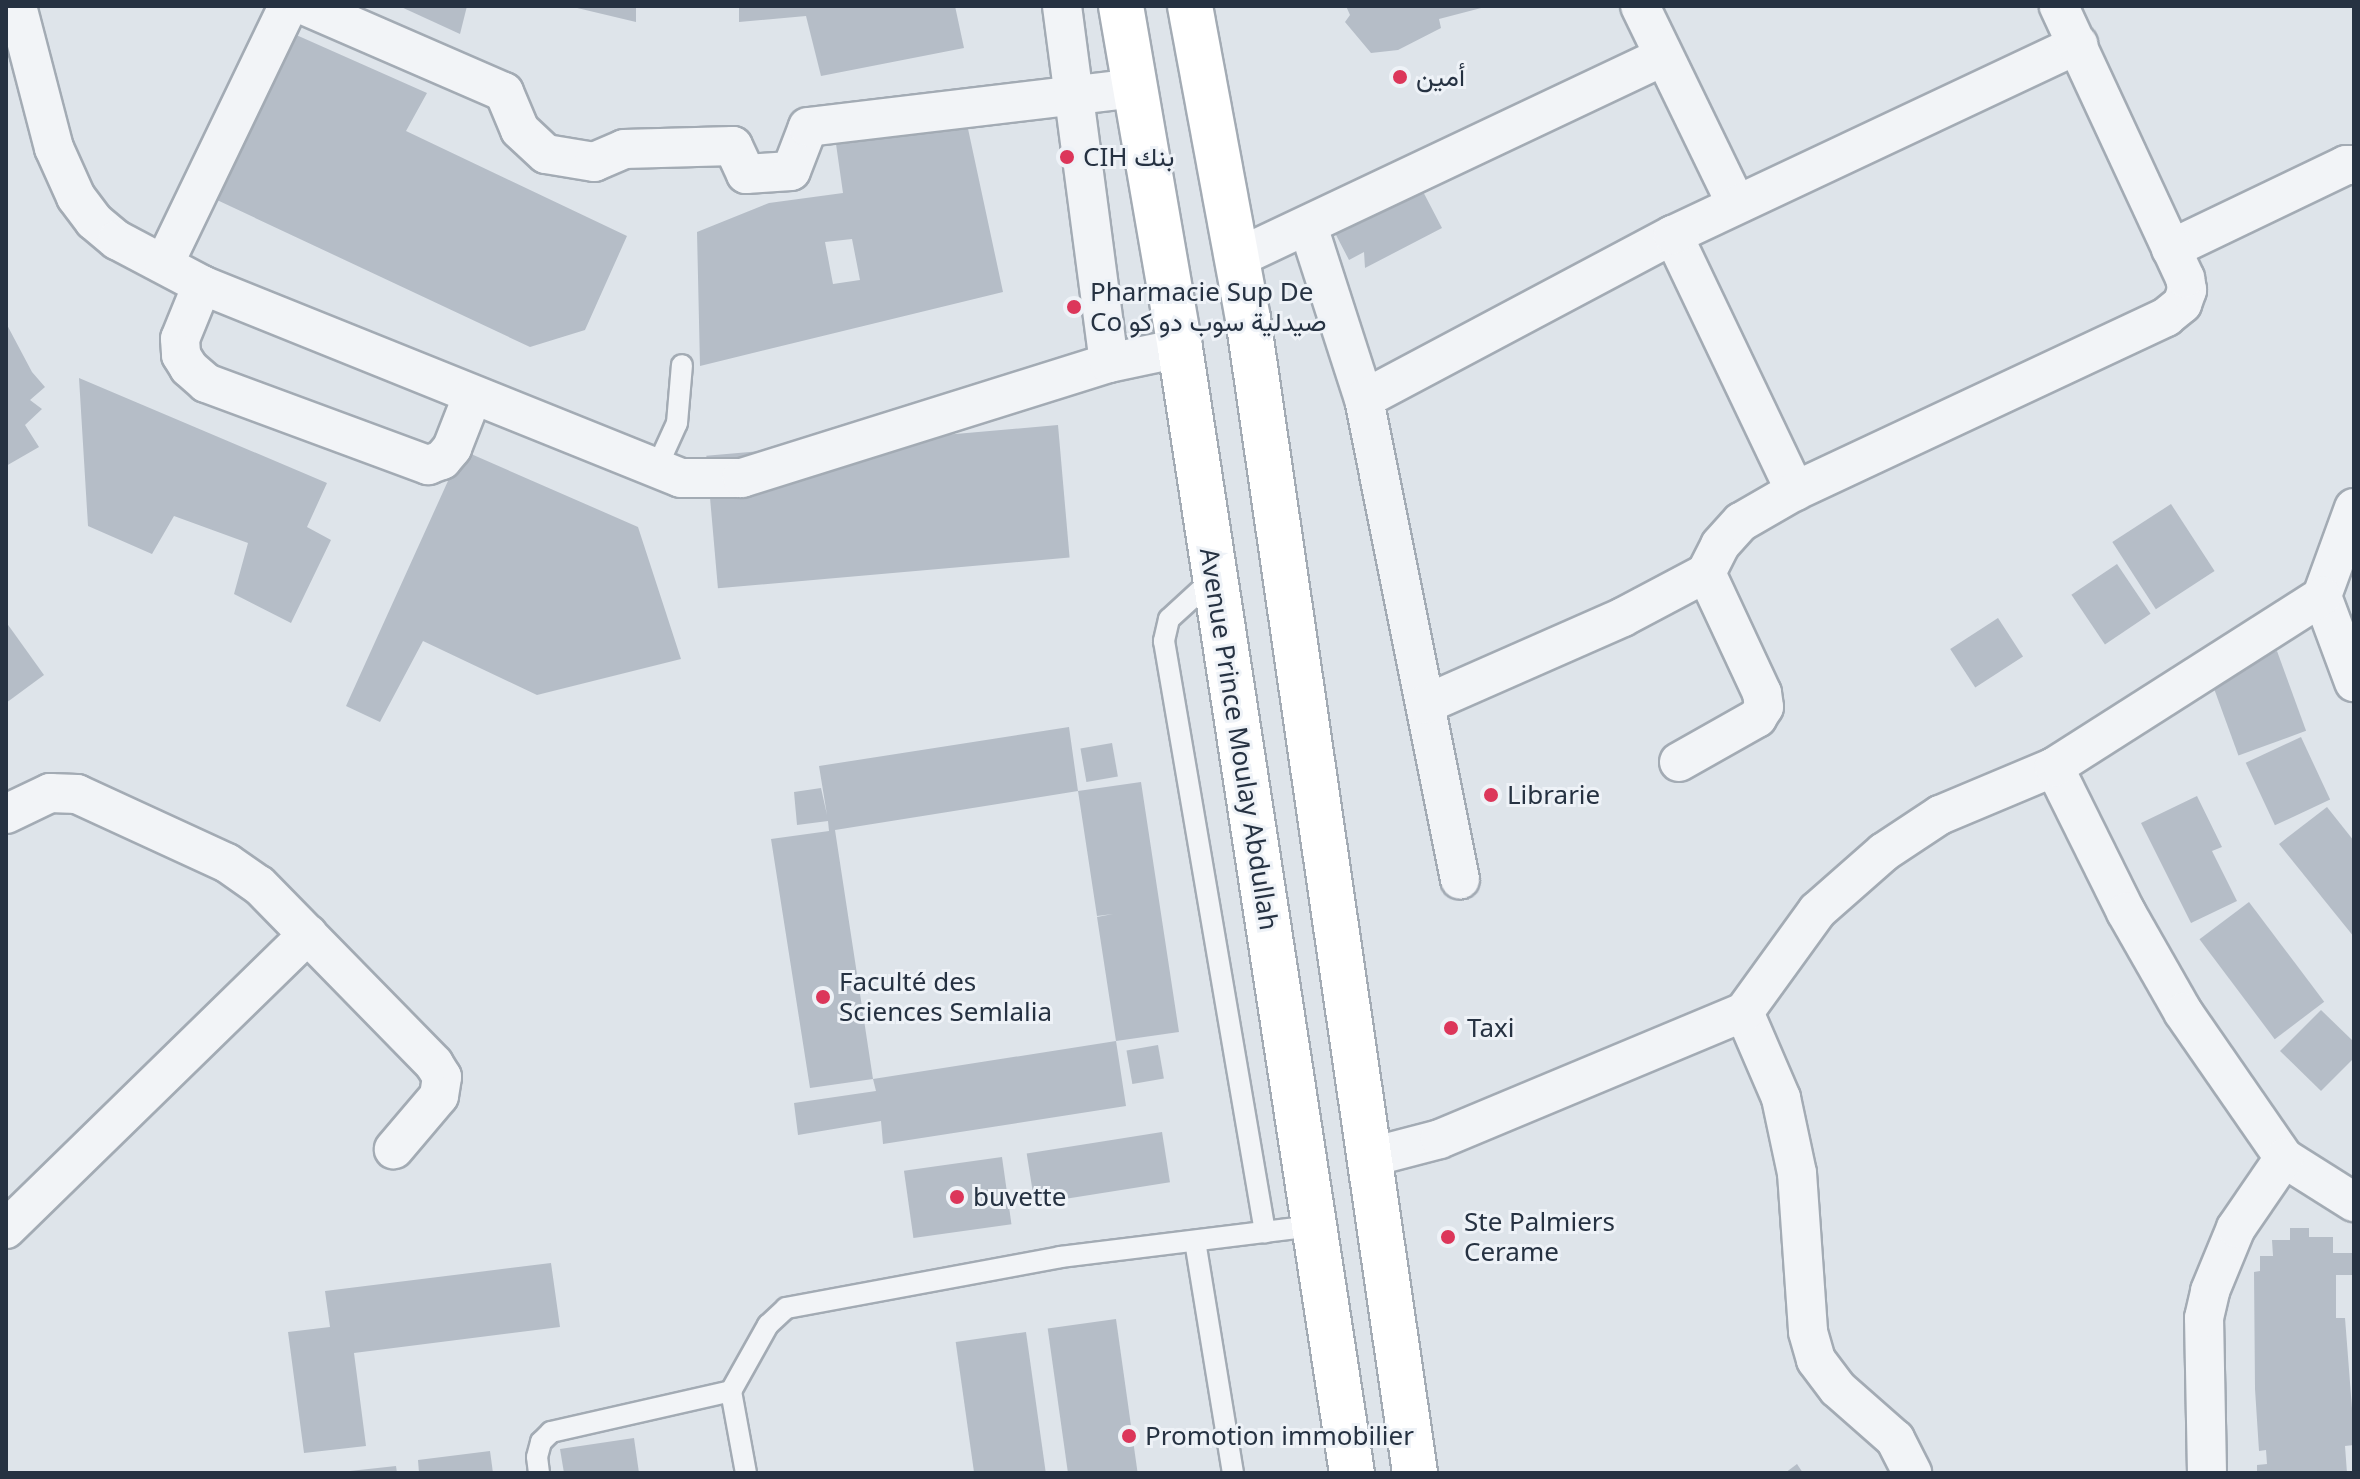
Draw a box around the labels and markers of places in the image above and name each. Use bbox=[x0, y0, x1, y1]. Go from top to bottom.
place label: أمين bbox=[1416, 61, 1465, 93]
marker: أمين bbox=[1391, 68, 1409, 86]
place label: CIH بنك bbox=[1083, 141, 1174, 173]
marker: CIH بنك bbox=[1058, 148, 1076, 166]
place label: Pharmacie Sup De Co صيدلية سوب دو كو bbox=[1090, 276, 1327, 338]
marker: Pharmacie Sup De Co صيدلية سوب دو كو bbox=[1065, 298, 1083, 316]
place label: Librarie bbox=[1507, 779, 1600, 811]
marker: Librarie bbox=[1482, 786, 1500, 804]
place label: Faculté des Sciences Semlalia bbox=[839, 966, 1052, 1028]
marker: Faculté des Sciences Semlalia bbox=[814, 988, 832, 1006]
place label: Taxi bbox=[1467, 1012, 1514, 1044]
marker: Taxi bbox=[1442, 1019, 1460, 1037]
place label: buvette bbox=[973, 1181, 1066, 1213]
marker: buvette bbox=[948, 1188, 966, 1206]
place label: Ste Palmiers Cerame bbox=[1464, 1206, 1615, 1268]
marker: Ste Palmiers Cerame bbox=[1439, 1228, 1457, 1246]
place label: Promotion immobilier bbox=[1145, 1420, 1414, 1452]
marker: Promotion immobilier bbox=[1120, 1427, 1138, 1445]

